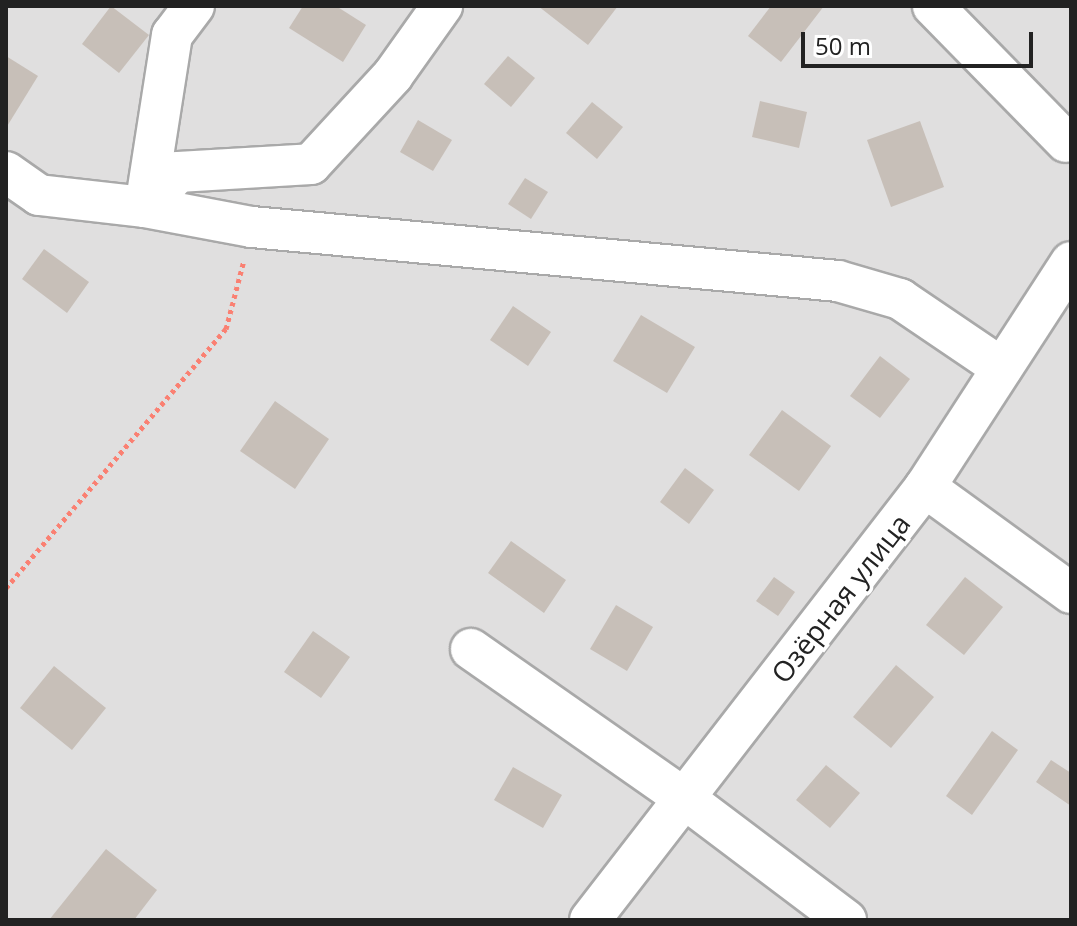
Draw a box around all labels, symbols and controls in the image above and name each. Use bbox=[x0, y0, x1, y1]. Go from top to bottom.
scale bar bbox=[805, 16, 1037, 66]
text: 50 m bbox=[815, 29, 871, 62]
street label: Озёрная улица bbox=[764, 507, 916, 689]

